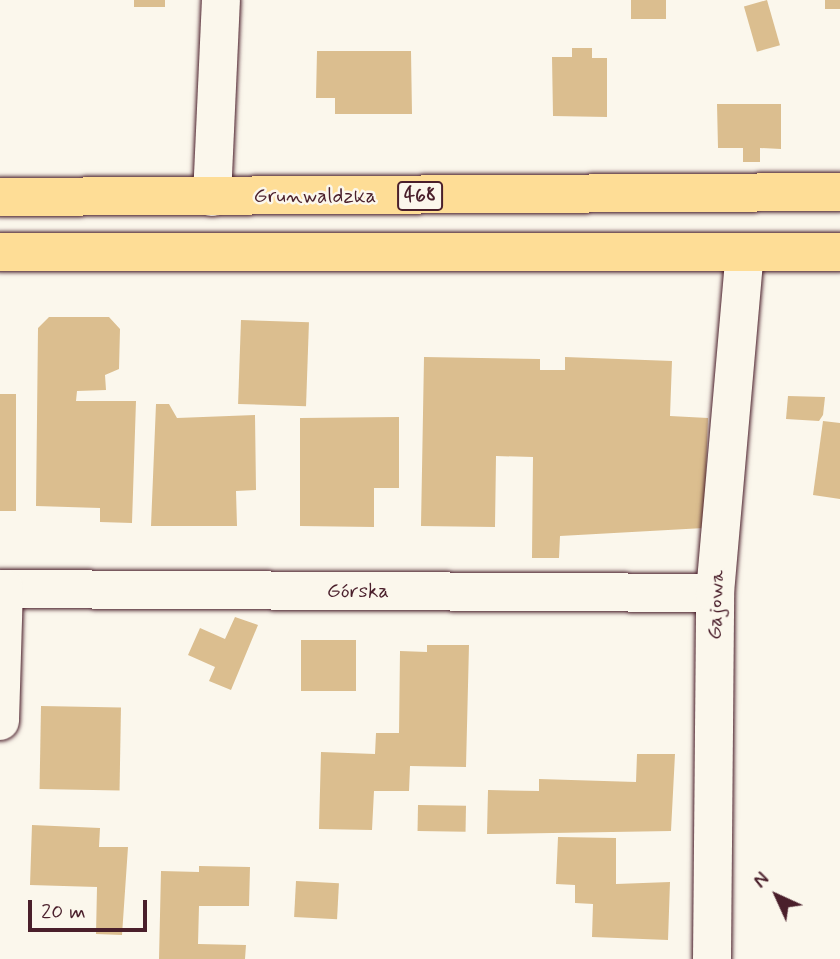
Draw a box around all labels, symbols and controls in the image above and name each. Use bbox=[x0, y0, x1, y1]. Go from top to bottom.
road number: 468 bbox=[396, 180, 444, 212]
street label: Grunwaldzka bbox=[254, 183, 376, 209]
street label: Gajowa bbox=[702, 570, 730, 640]
street label: Górska bbox=[327, 578, 389, 604]
north arrow bbox=[742, 861, 812, 931]
text: N bbox=[748, 867, 775, 894]
scale bar bbox=[32, 886, 150, 930]
text: 20 m bbox=[41, 898, 86, 926]

